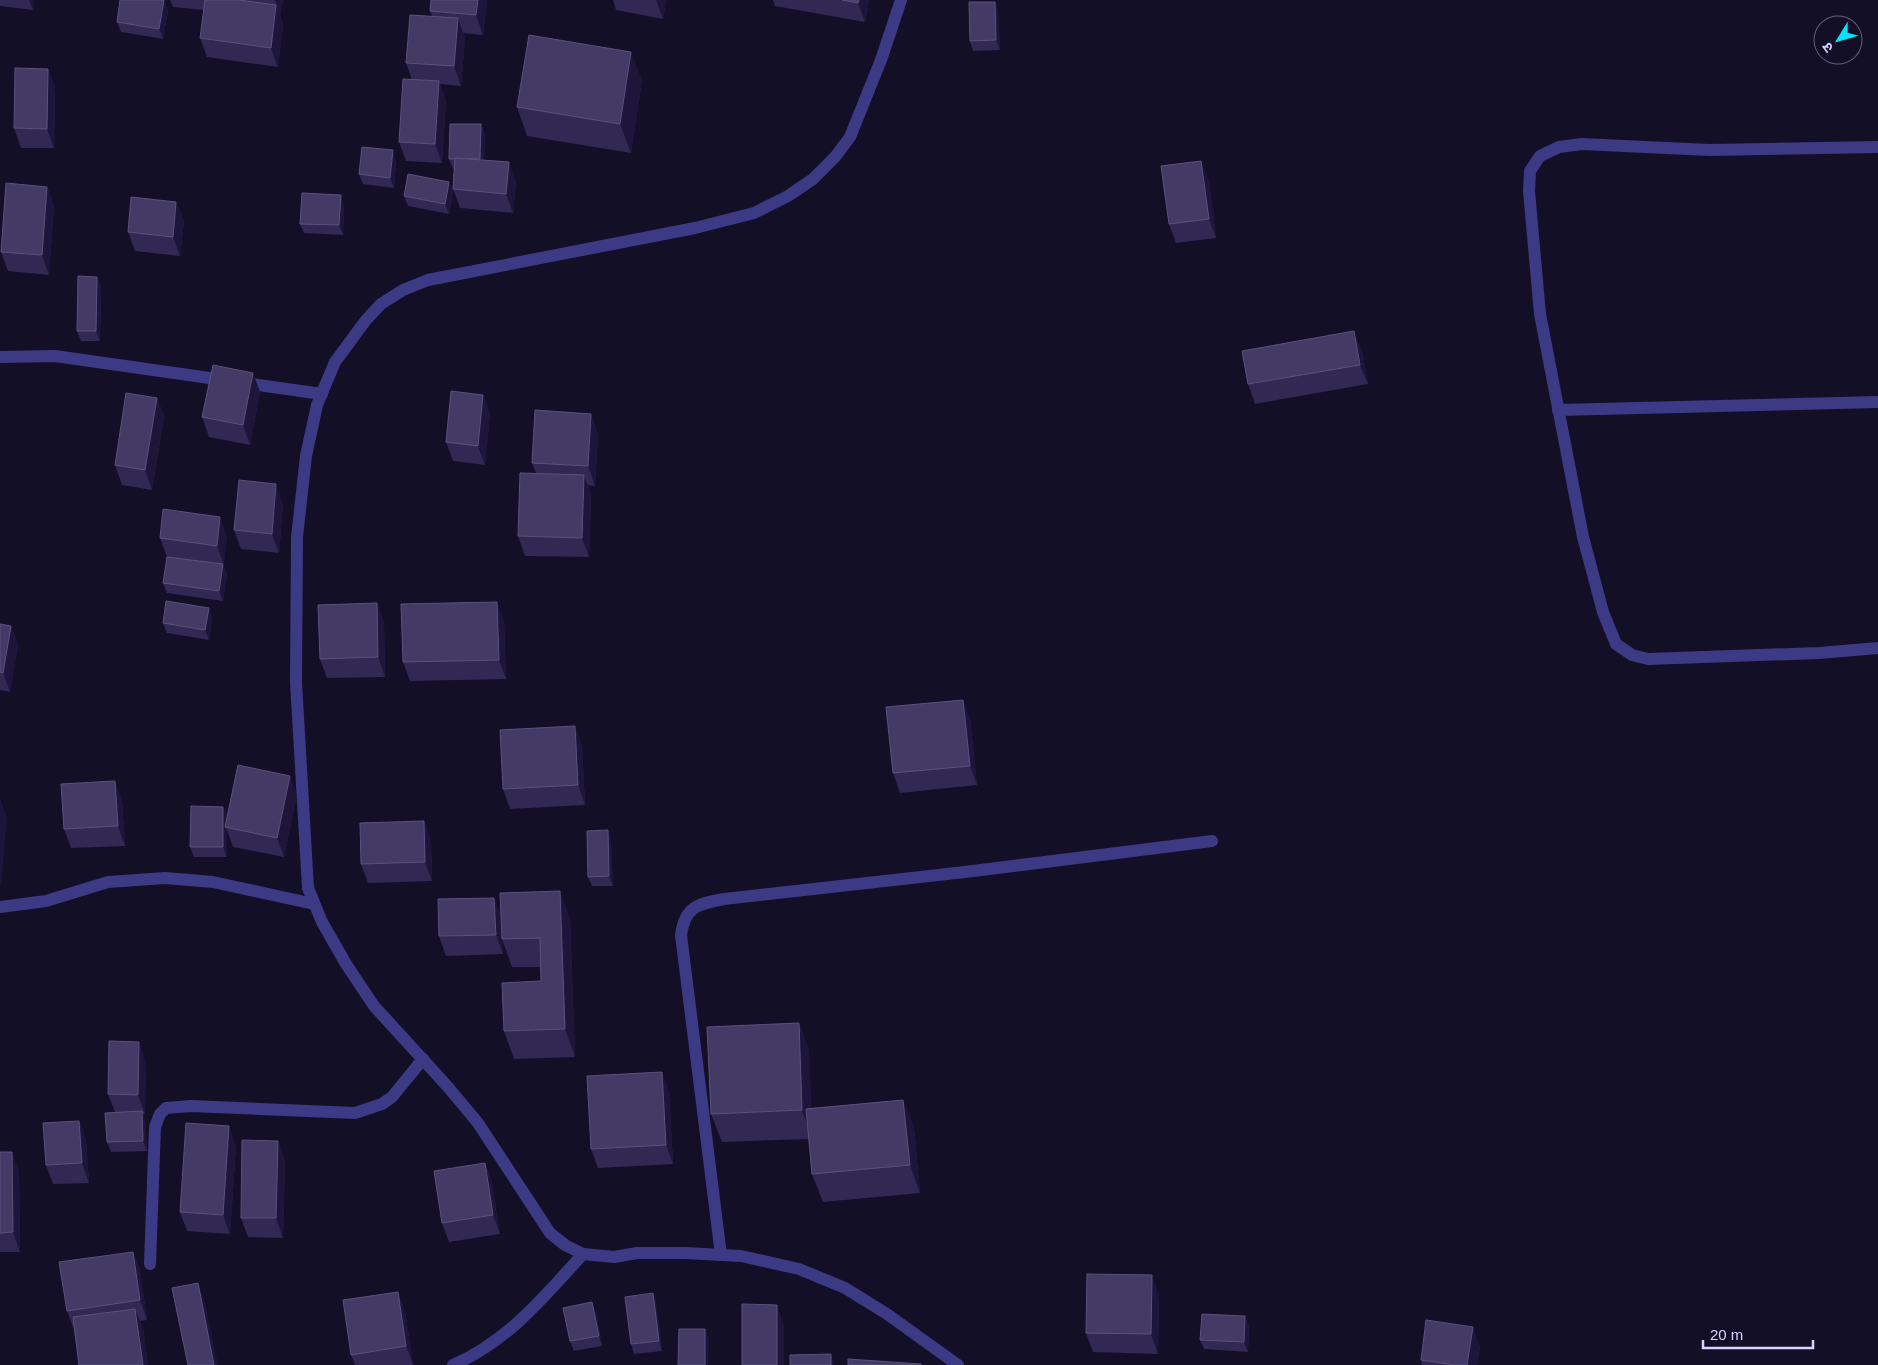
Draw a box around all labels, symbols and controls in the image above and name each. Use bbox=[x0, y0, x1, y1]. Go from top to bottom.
north arrow bbox=[1813, 15, 1863, 65]
text: उ bbox=[1818, 39, 1836, 56]
scale bar bbox=[1703, 1318, 1813, 1350]
text: 20 m bbox=[1710, 1326, 1743, 1343]

